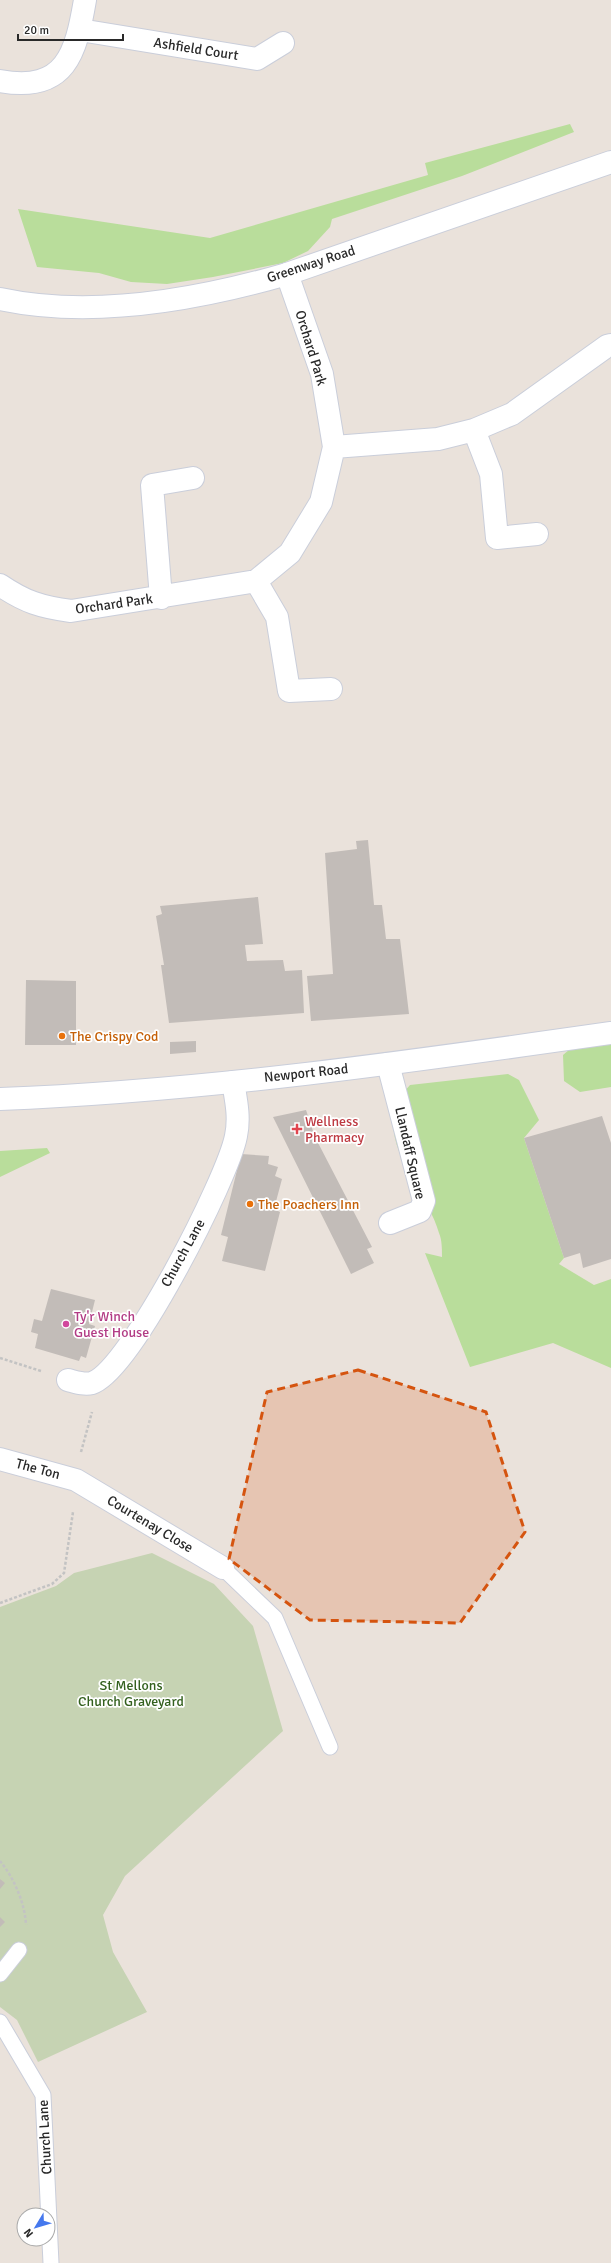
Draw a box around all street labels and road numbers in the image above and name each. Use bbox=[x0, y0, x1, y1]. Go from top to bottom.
street label: Ashfield Court bbox=[152, 34, 240, 64]
street label: Greenway Road bbox=[265, 242, 357, 286]
street label: Orchard Park bbox=[291, 308, 331, 388]
street label: Orchard Park bbox=[74, 590, 154, 618]
street label: Newport Road bbox=[263, 1060, 349, 1086]
street label: Llandaff Square bbox=[391, 1105, 429, 1201]
street label: Church Lane bbox=[157, 1216, 209, 1290]
street label: The Ton bbox=[14, 1455, 62, 1483]
street label: Courtenay Close bbox=[104, 1492, 196, 1556]
street label: Church Lane bbox=[35, 2099, 55, 2175]

